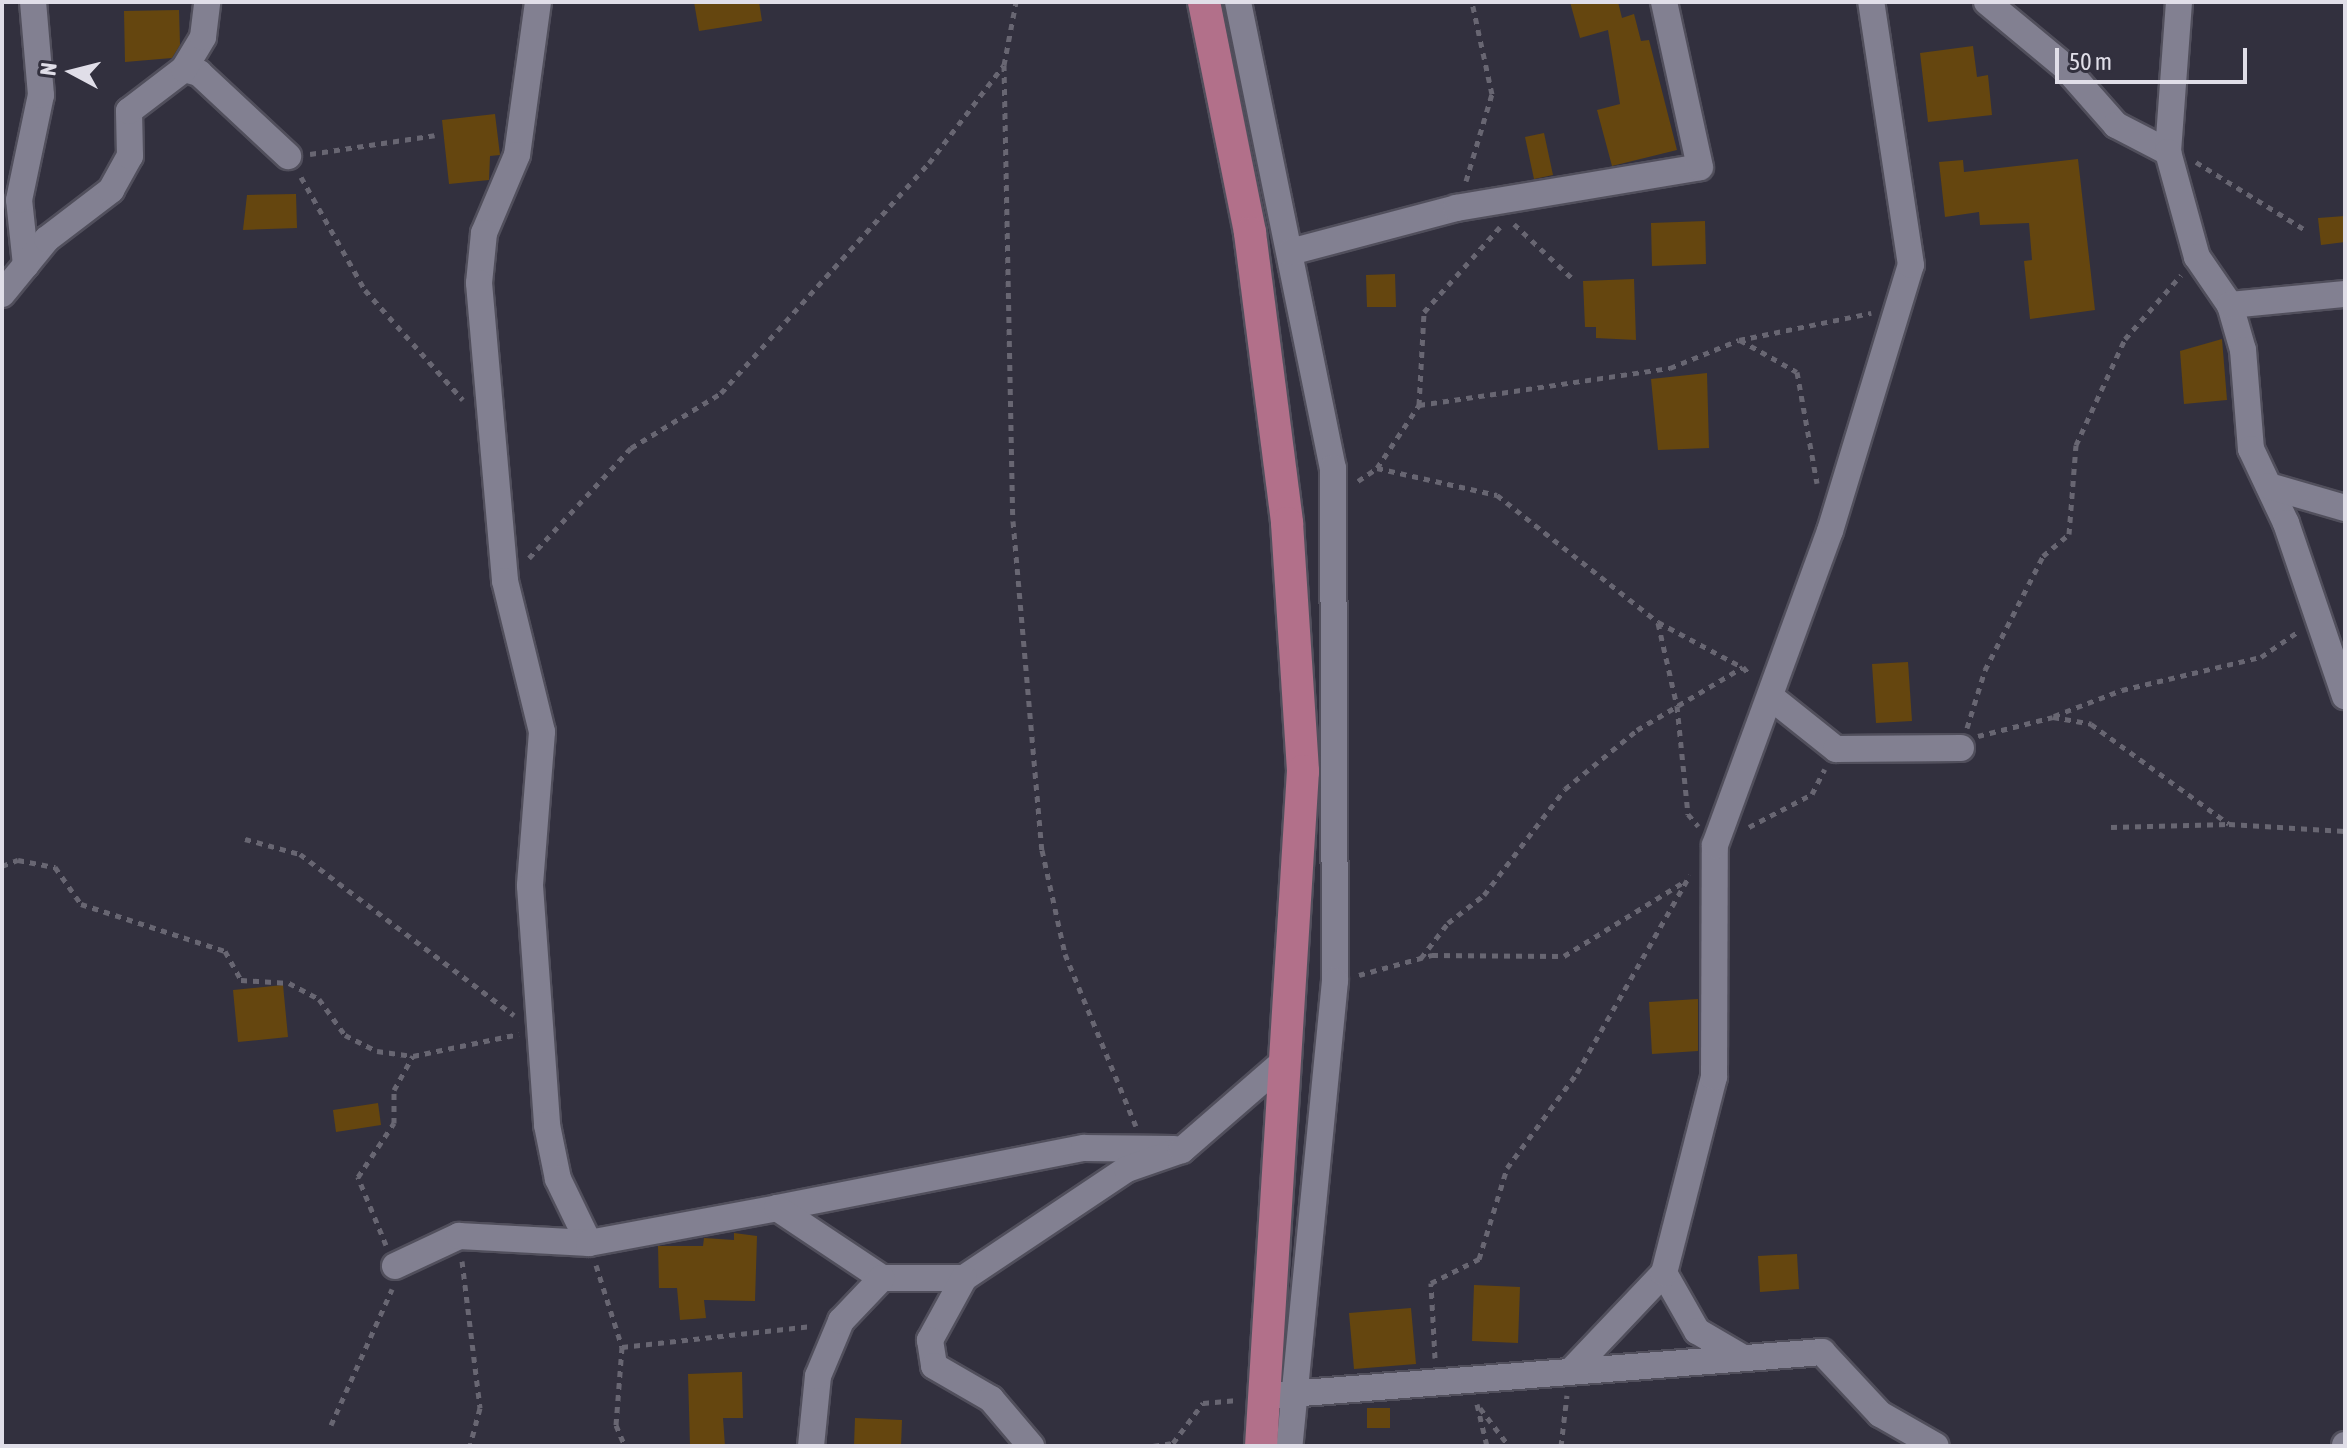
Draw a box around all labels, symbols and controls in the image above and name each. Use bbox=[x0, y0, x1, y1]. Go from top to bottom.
north arrow bbox=[32, 32, 112, 112]
scale bar bbox=[2059, 32, 2251, 82]
text: 50 m bbox=[2069, 48, 2112, 75]
text: N bbox=[34, 61, 62, 77]

